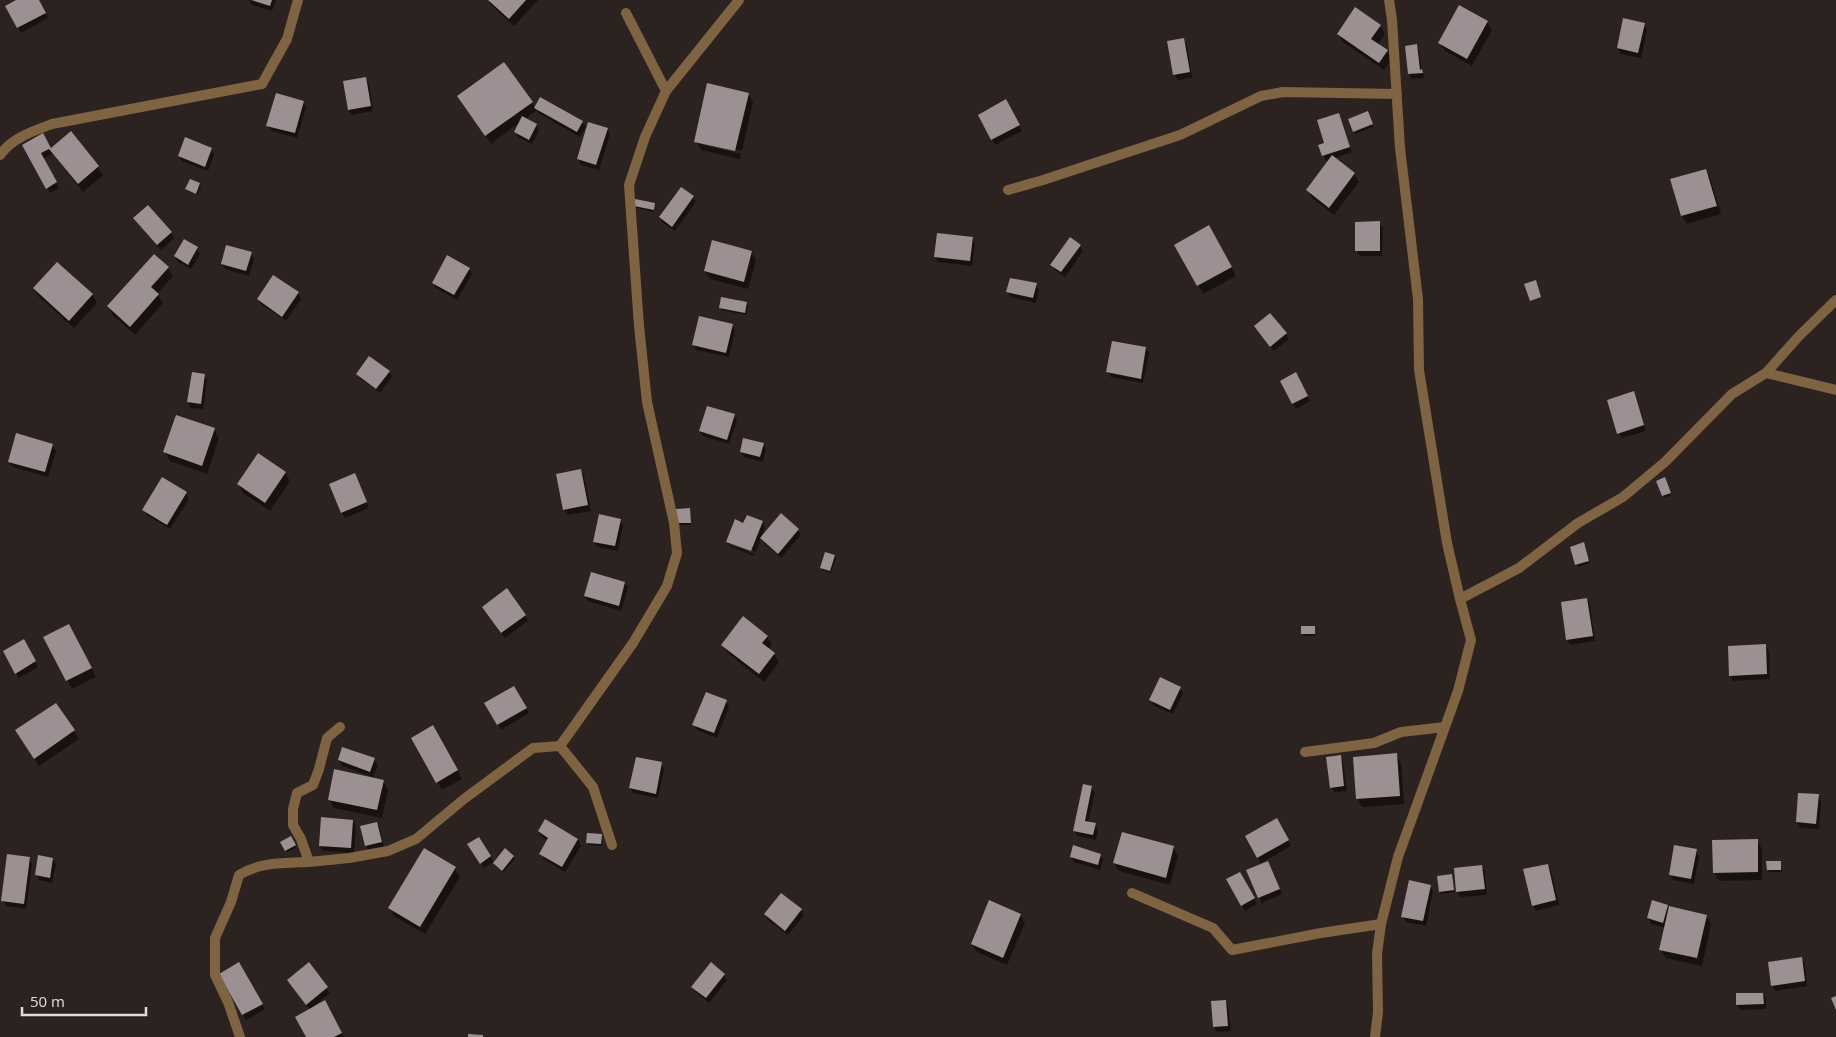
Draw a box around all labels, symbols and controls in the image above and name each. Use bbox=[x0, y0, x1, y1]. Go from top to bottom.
scale bar bbox=[22, 984, 146, 1016]
text: 50 m bbox=[30, 991, 65, 1011]

